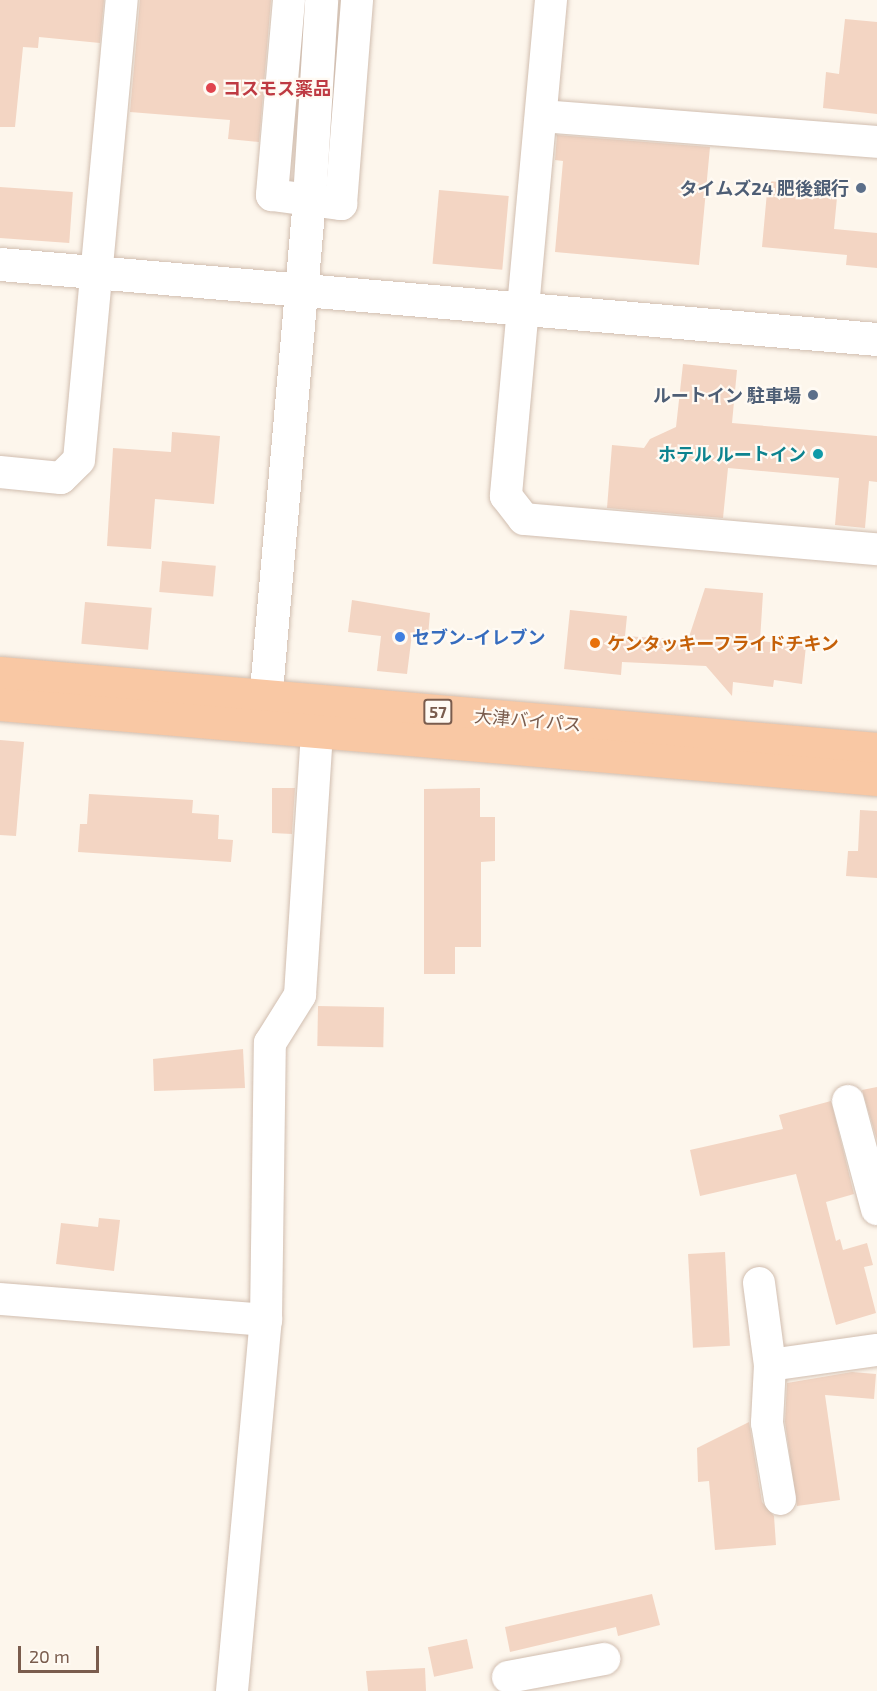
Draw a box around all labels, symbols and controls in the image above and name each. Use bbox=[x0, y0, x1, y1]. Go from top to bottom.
place label: コスモス薬品 bbox=[223, 77, 331, 99]
marker: コスモス薬品 bbox=[204, 81, 218, 95]
place label: タイムズ24 肥後銀行 bbox=[679, 177, 849, 199]
marker: タイムズ24 肥後銀行 bbox=[854, 181, 868, 195]
place label: ルートイン 駐車場 bbox=[653, 384, 801, 406]
marker: ルートイン 駐車場 bbox=[806, 388, 820, 402]
place label: ホテル ルートイン bbox=[658, 443, 806, 465]
marker: ホテル ルートイン bbox=[811, 447, 825, 461]
place label: セブン-イレブン bbox=[412, 626, 545, 648]
marker: セブン-イレブン bbox=[393, 630, 407, 644]
place label: ケンタッキーフライドチキン bbox=[607, 632, 841, 654]
marker: ケンタッキーフライドチキン bbox=[588, 636, 602, 650]
road number: 57 bbox=[423, 699, 453, 725]
street label: 大津バイパス bbox=[473, 705, 583, 735]
scale bar bbox=[21, 1634, 102, 1672]
text: 20 m bbox=[29, 1645, 70, 1667]

